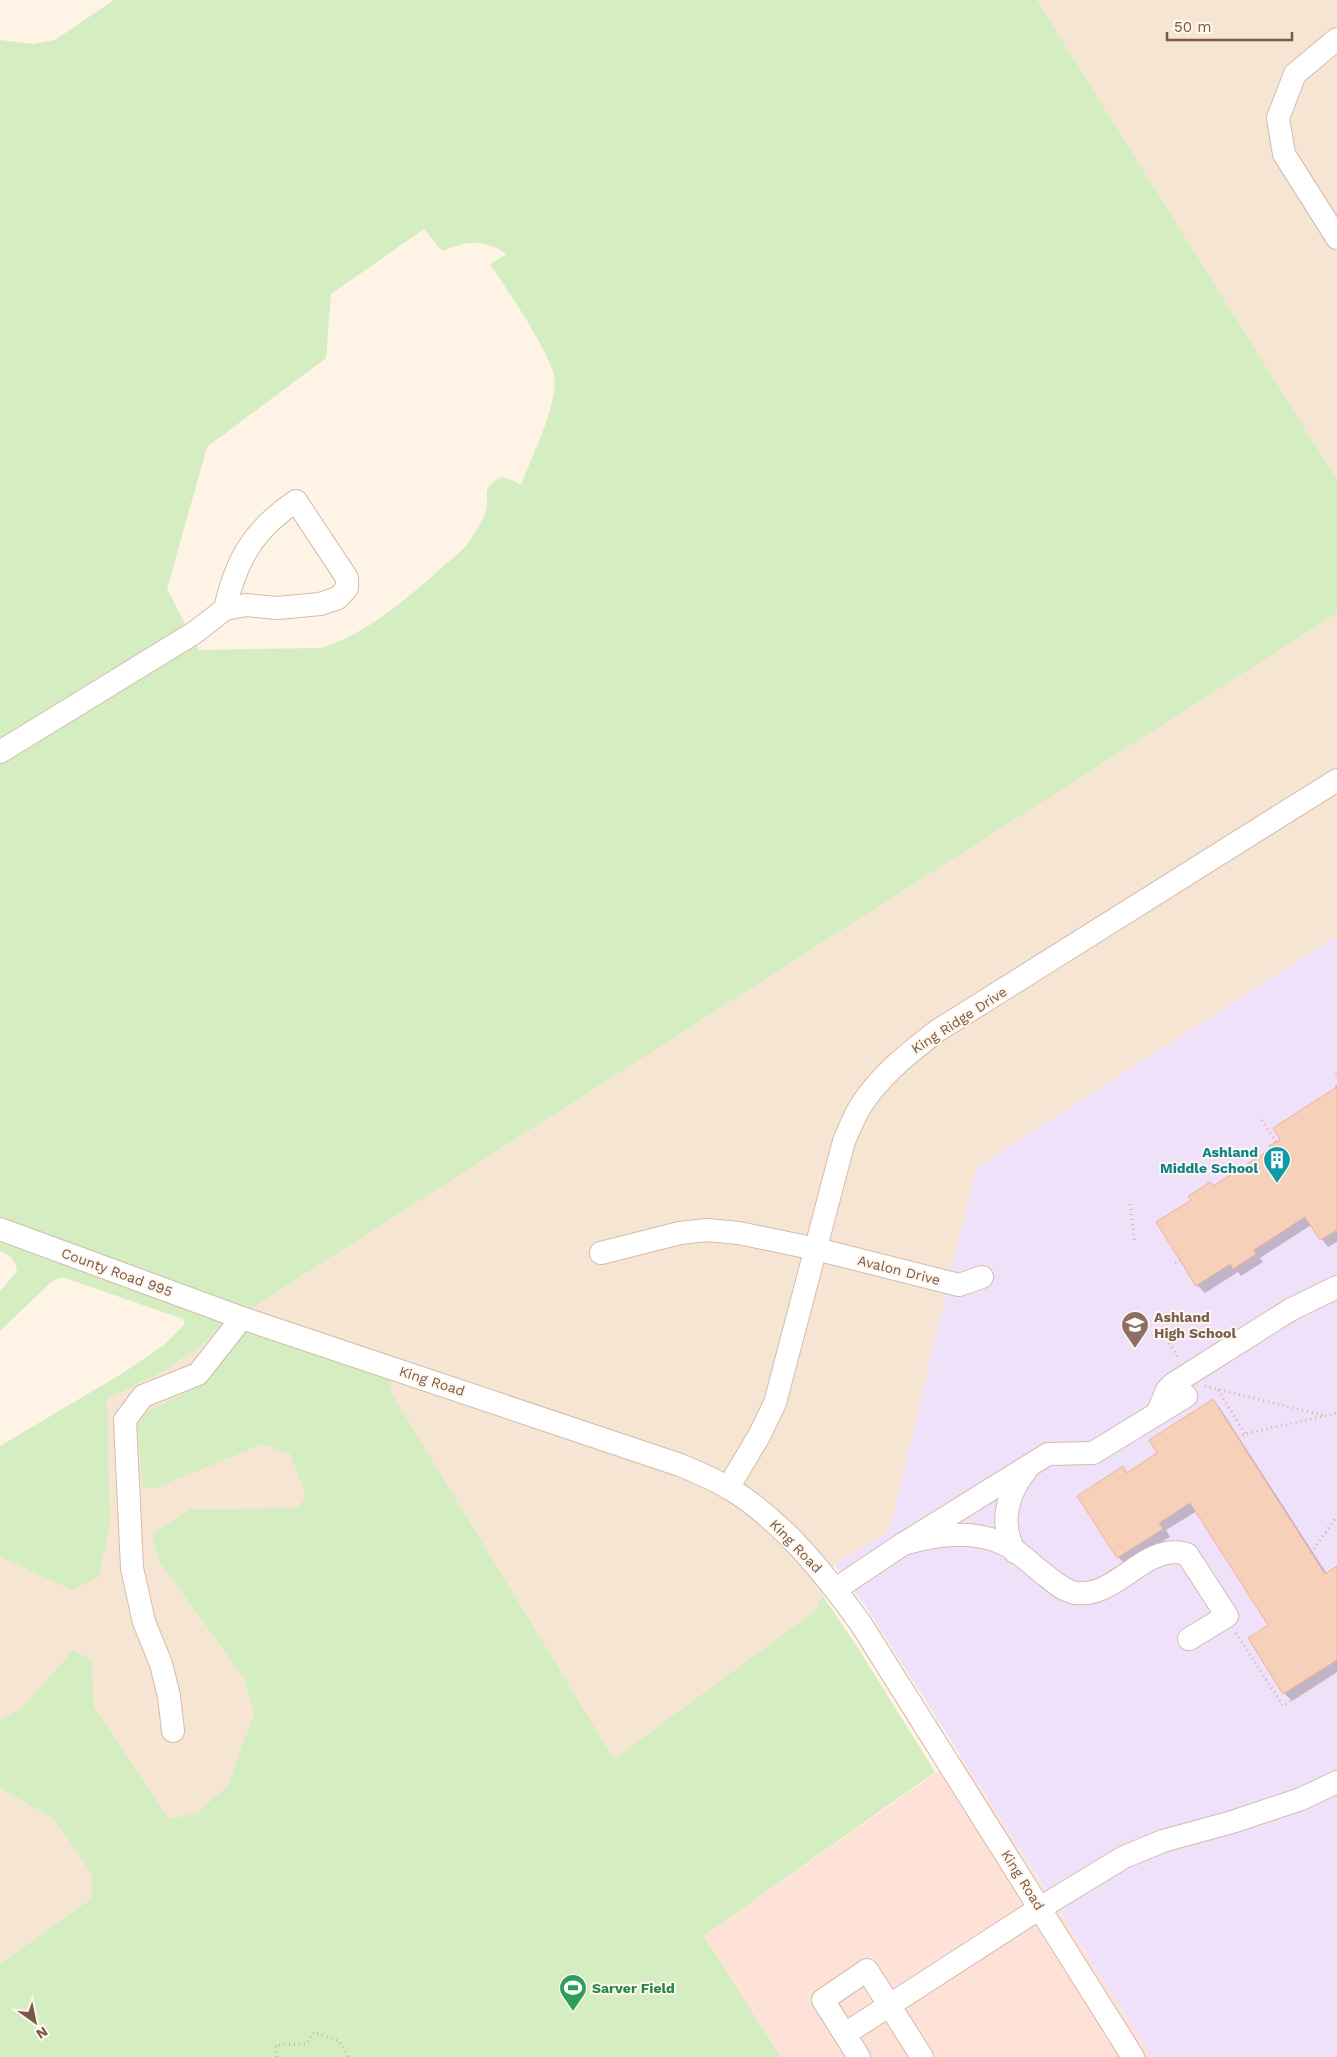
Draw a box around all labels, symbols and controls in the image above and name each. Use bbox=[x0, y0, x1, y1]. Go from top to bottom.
scale bar bbox=[1167, 10, 1292, 42]
text: 50 m bbox=[1174, 18, 1211, 36]
street label: King Ridge Drive bbox=[908, 983, 1010, 1057]
place label: Ashland Middle School bbox=[1160, 1144, 1258, 1176]
building icon: Ashland Middle School bbox=[1262, 1145, 1292, 1184]
street label: County Road 995 bbox=[59, 1244, 175, 1300]
street label: Avalon Drive bbox=[856, 1252, 942, 1288]
place label: Ashland High School bbox=[1154, 1309, 1236, 1341]
school or university icon: Ashland High School bbox=[1120, 1310, 1150, 1349]
street label: King Road bbox=[397, 1363, 467, 1399]
street label: King Road bbox=[767, 1516, 825, 1576]
street label: King Road bbox=[998, 1847, 1048, 1913]
sports icon: Sarver Field bbox=[558, 1973, 588, 2012]
place label: Sarver Field bbox=[592, 1980, 675, 1996]
north arrow bbox=[10, 1997, 60, 2047]
text: N bbox=[33, 2023, 51, 2042]

